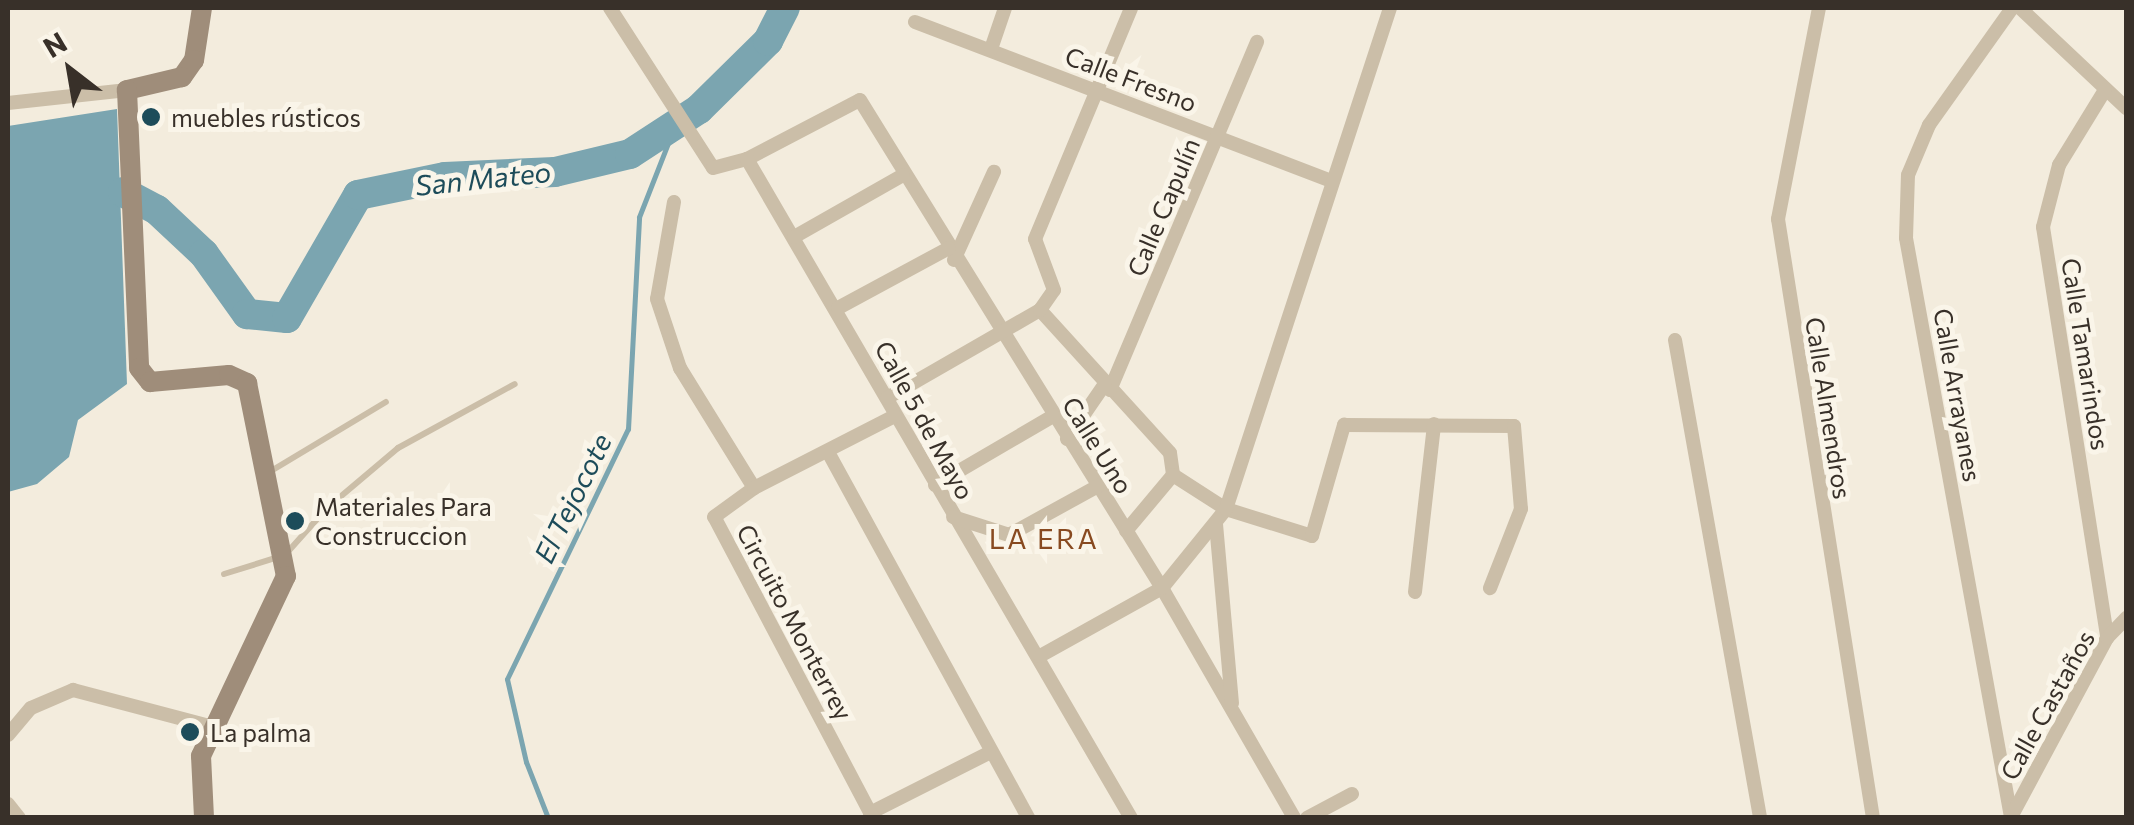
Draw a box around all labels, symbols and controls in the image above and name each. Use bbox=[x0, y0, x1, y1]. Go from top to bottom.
north arrow bbox=[20, 20, 120, 120]
text: N bbox=[37, 24, 72, 64]
street label: Calle Fresno bbox=[1061, 40, 1201, 118]
place label: muebles rústicos bbox=[171, 102, 361, 132]
marker: muebles rústicos bbox=[140, 106, 162, 128]
street label: Calle Capulín bbox=[1120, 134, 1206, 280]
water label: San Mateo bbox=[413, 154, 553, 202]
street label: Calle Tamarindos bbox=[2056, 256, 2116, 452]
street label: Calle Arrayanes bbox=[1928, 306, 1988, 484]
street label: Calle Almendros bbox=[1800, 315, 1858, 501]
street label: Calle 5 de Mayo bbox=[869, 336, 981, 504]
street label: Calle Uno bbox=[1057, 391, 1139, 499]
water label: El Tejocote bbox=[526, 428, 618, 568]
place label: Materiales Para Construccion bbox=[315, 492, 492, 551]
marker: Materiales Para Construccion bbox=[284, 510, 306, 532]
street label: Circuito Monterrey bbox=[731, 519, 859, 725]
district label: LA ERA bbox=[989, 521, 1099, 555]
street label: Calle Castaños bbox=[1994, 625, 2100, 785]
place label: La palma bbox=[210, 717, 311, 747]
marker: La palma bbox=[179, 721, 201, 743]

